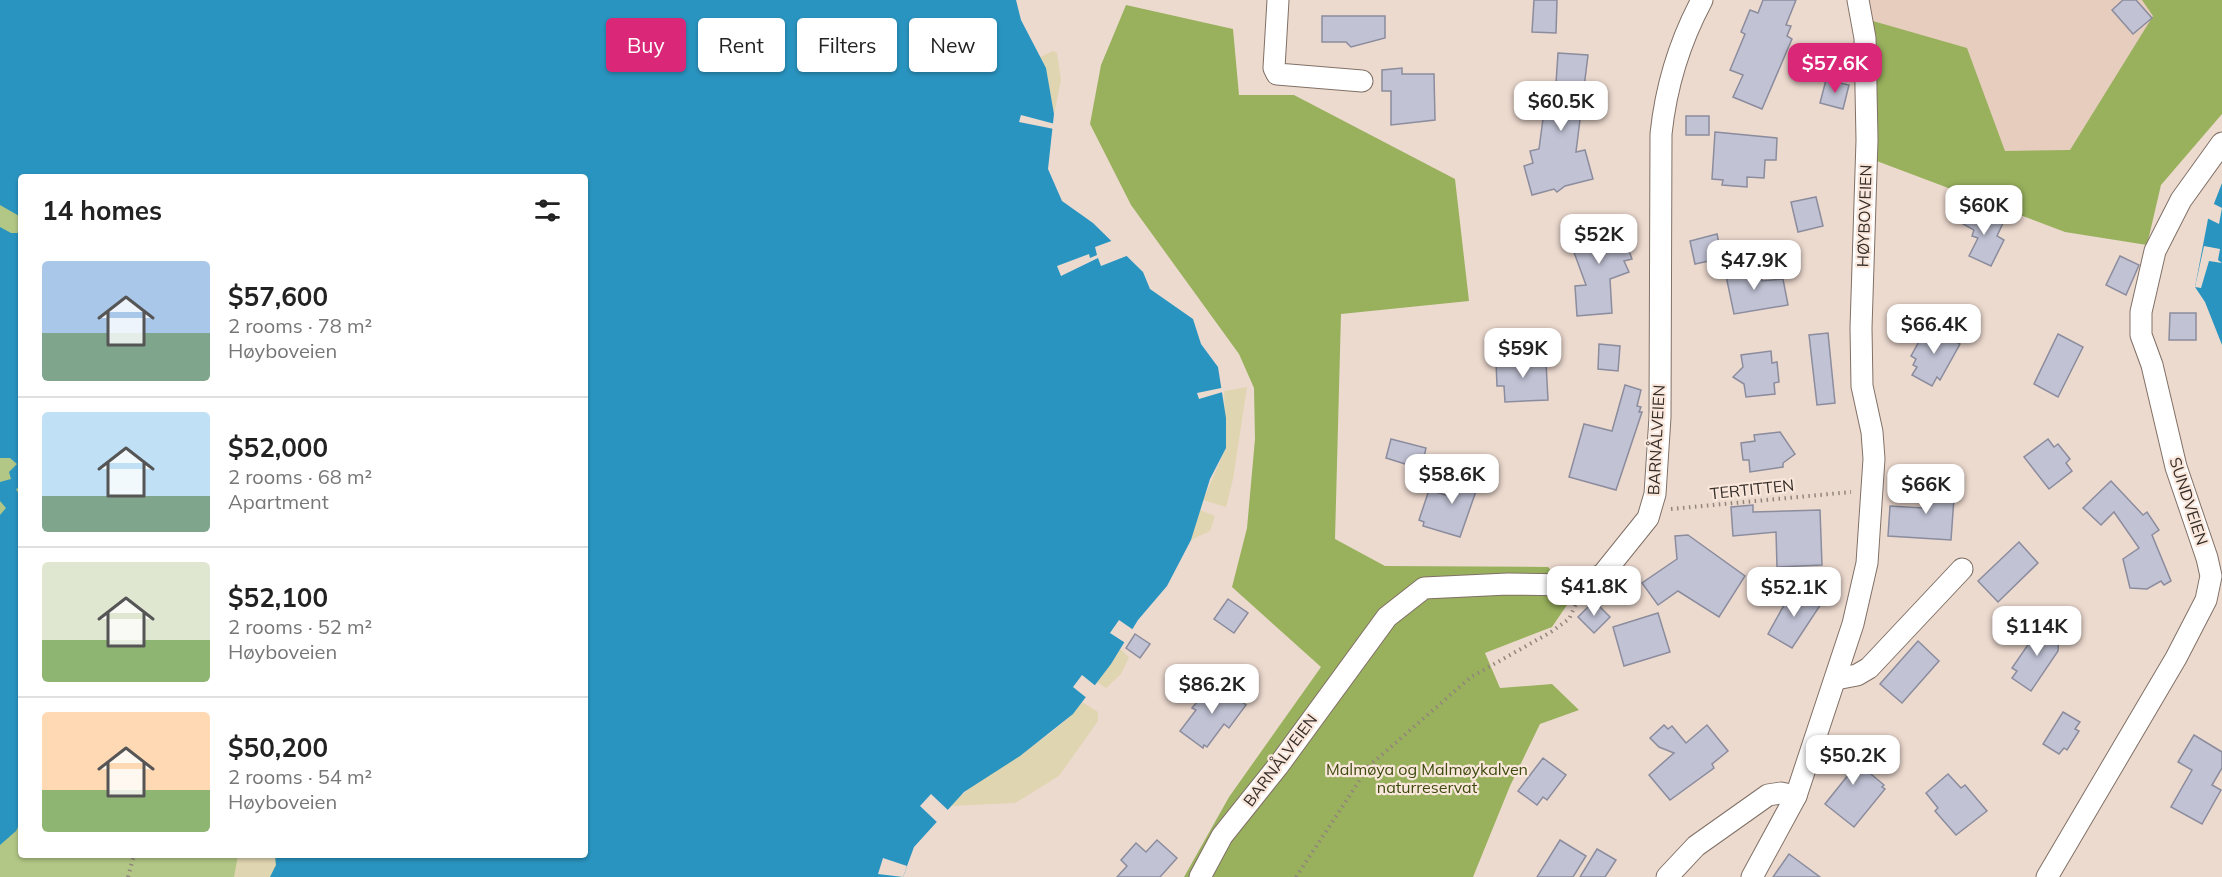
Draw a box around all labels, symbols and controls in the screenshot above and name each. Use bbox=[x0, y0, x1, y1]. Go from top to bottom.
chip: Buy bbox=[606, 18, 686, 72]
chip: Rent bbox=[698, 18, 785, 72]
chip: Filters bbox=[797, 18, 897, 72]
chip: New bbox=[909, 18, 997, 72]
pin: $57.6K bbox=[1786, 43, 1884, 94]
text: $57.6K bbox=[1802, 50, 1868, 75]
pin: $60.5K bbox=[1512, 81, 1610, 132]
text: $60.5K bbox=[1528, 88, 1594, 113]
street label: HØYBOVEIEN bbox=[1852, 164, 1876, 268]
pin: $60K bbox=[1948, 185, 2020, 236]
text: $60K bbox=[1959, 192, 2009, 217]
text: 14 homes bbox=[42, 194, 162, 227]
icon: filters bbox=[531, 194, 564, 227]
pin: $52K bbox=[1563, 214, 1635, 265]
text: $52K bbox=[1574, 221, 1624, 246]
pin: $47.9K bbox=[1705, 240, 1803, 291]
text: $47.9K bbox=[1721, 247, 1787, 272]
text: $57,600 bbox=[228, 280, 328, 313]
icon: home bbox=[90, 285, 162, 357]
pin: $66.4K bbox=[1885, 304, 1983, 355]
text: $66.4K bbox=[1901, 311, 1967, 336]
text: 2 rooms · 78 m² bbox=[228, 313, 372, 338]
pin: $59K bbox=[1487, 328, 1559, 379]
text: $59K bbox=[1498, 335, 1548, 360]
text: Høyboveien bbox=[228, 338, 337, 363]
street label: BARNÅLVEIEN bbox=[1643, 384, 1669, 496]
text: $52,000 bbox=[228, 431, 328, 464]
icon: home bbox=[90, 436, 162, 508]
pin: $58.6K bbox=[1403, 454, 1501, 505]
street label: SUNDVEIEN bbox=[2165, 454, 2213, 548]
text: $58.6K bbox=[1419, 461, 1485, 486]
text: 2 rooms · 68 m² bbox=[228, 464, 372, 489]
pin: $66K bbox=[1890, 464, 1962, 515]
text: $66K bbox=[1901, 471, 1951, 496]
street label: TERTITTEN bbox=[1709, 475, 1795, 503]
text: Apartment bbox=[228, 489, 329, 514]
pin: $41.8K bbox=[1545, 566, 1643, 617]
pin: $52.1K bbox=[1745, 567, 1843, 618]
text: $41.8K bbox=[1561, 573, 1627, 598]
text: $52.1K bbox=[1761, 574, 1827, 599]
text: $52,100 bbox=[228, 581, 328, 614]
icon: home bbox=[90, 586, 162, 658]
pin: $114K bbox=[1995, 606, 2079, 657]
text: $114K bbox=[2006, 613, 2068, 638]
text: 2 rooms · 52 m² bbox=[228, 614, 372, 639]
text: Høyboveien bbox=[228, 639, 337, 664]
pin: $86.2K bbox=[1163, 664, 1261, 715]
text: $86.2K bbox=[1179, 671, 1245, 696]
street label: BARNÅLVEIEN bbox=[1239, 710, 1321, 810]
text: $50,200 bbox=[228, 731, 328, 764]
pin: $50.2K bbox=[1804, 735, 1902, 786]
icon: home bbox=[90, 736, 162, 808]
text: $50.2K bbox=[1820, 742, 1886, 767]
park label: Malmøya og Malmøykalven naturreservat bbox=[1326, 759, 1528, 797]
text: 2 rooms · 54 m² bbox=[228, 764, 372, 789]
text: Høyboveien bbox=[228, 789, 337, 814]

